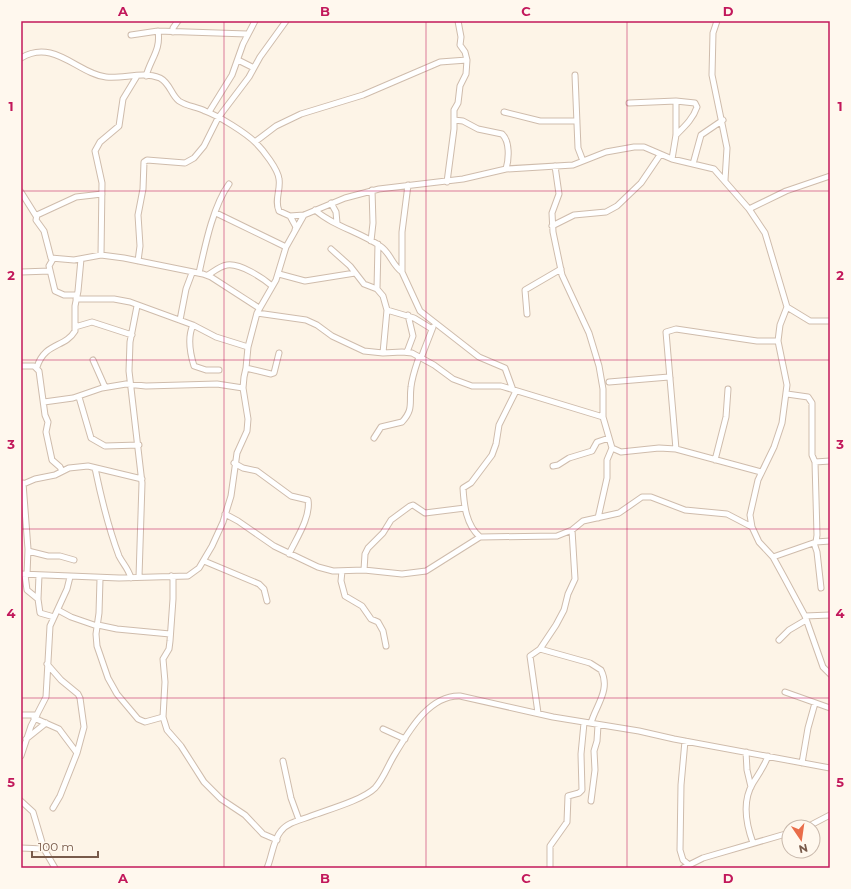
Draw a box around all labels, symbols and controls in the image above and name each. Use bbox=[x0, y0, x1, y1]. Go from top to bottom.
text: A bbox=[117, 3, 129, 19]
text: B bbox=[320, 3, 330, 19]
text: C bbox=[521, 3, 531, 19]
text: D bbox=[723, 3, 734, 19]
text: 1 bbox=[8, 98, 14, 114]
text: 1 bbox=[837, 98, 843, 114]
text: 2 bbox=[7, 267, 15, 283]
text: 2 bbox=[836, 267, 844, 283]
text: 3 bbox=[6, 436, 15, 452]
text: 3 bbox=[835, 436, 844, 452]
text: 4 bbox=[7, 605, 16, 621]
text: 4 bbox=[836, 605, 845, 621]
text: 5 bbox=[7, 774, 15, 790]
text: 5 bbox=[836, 774, 844, 790]
north arrow bbox=[781, 819, 821, 859]
scale bar bbox=[32, 833, 98, 859]
text: 100 m bbox=[38, 839, 74, 854]
text: N bbox=[797, 841, 809, 857]
text: A bbox=[117, 870, 129, 886]
text: B bbox=[320, 870, 330, 886]
text: C bbox=[521, 870, 531, 886]
text: D bbox=[723, 870, 734, 886]

